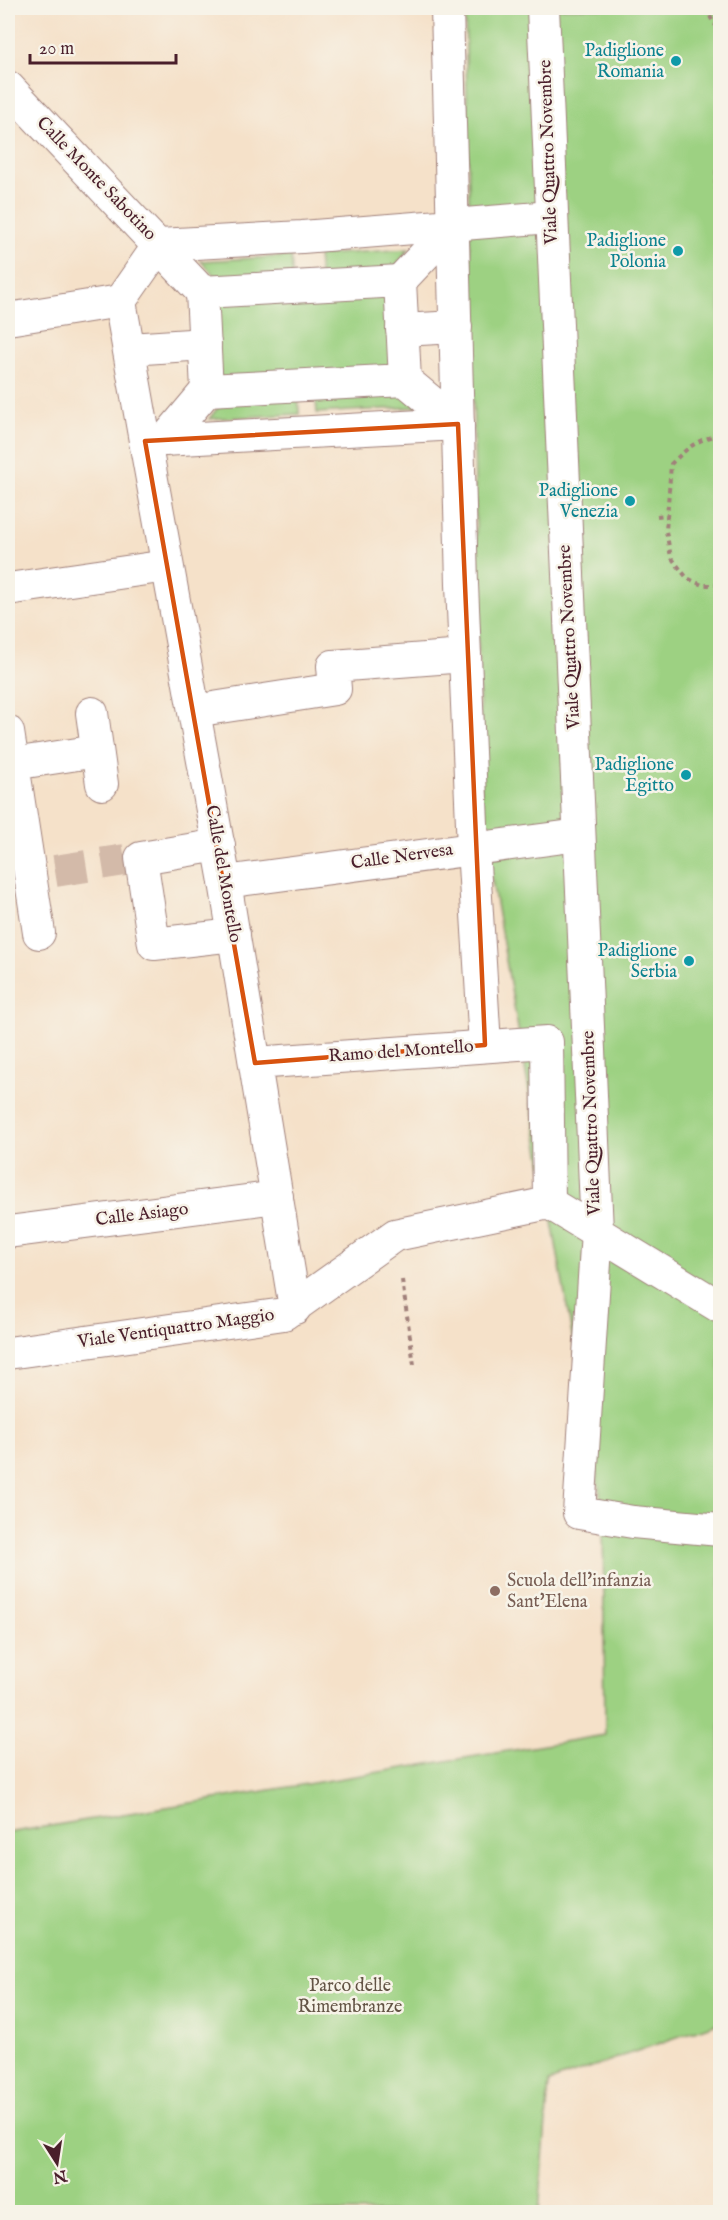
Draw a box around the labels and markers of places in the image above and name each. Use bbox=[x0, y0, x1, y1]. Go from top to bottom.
place label: Padiglione Romania bbox=[585, 40, 664, 84]
marker: Padiglione Romania bbox=[669, 54, 683, 68]
place label: Padiglione Polonia bbox=[587, 230, 666, 274]
marker: Padiglione Polonia bbox=[671, 244, 685, 258]
place label: Padiglione Venezia bbox=[539, 480, 618, 524]
marker: Padiglione Venezia bbox=[623, 494, 637, 508]
place label: Padiglione Egitto bbox=[595, 754, 674, 798]
marker: Padiglione Egitto bbox=[679, 768, 693, 782]
place label: Padiglione Serbia bbox=[598, 940, 677, 984]
marker: Padiglione Serbia bbox=[682, 954, 696, 968]
place label: Scuola dell'infanzia Sant'Elena bbox=[507, 1570, 652, 1614]
marker: Scuola dell'infanzia Sant'Elena bbox=[488, 1584, 502, 1598]

